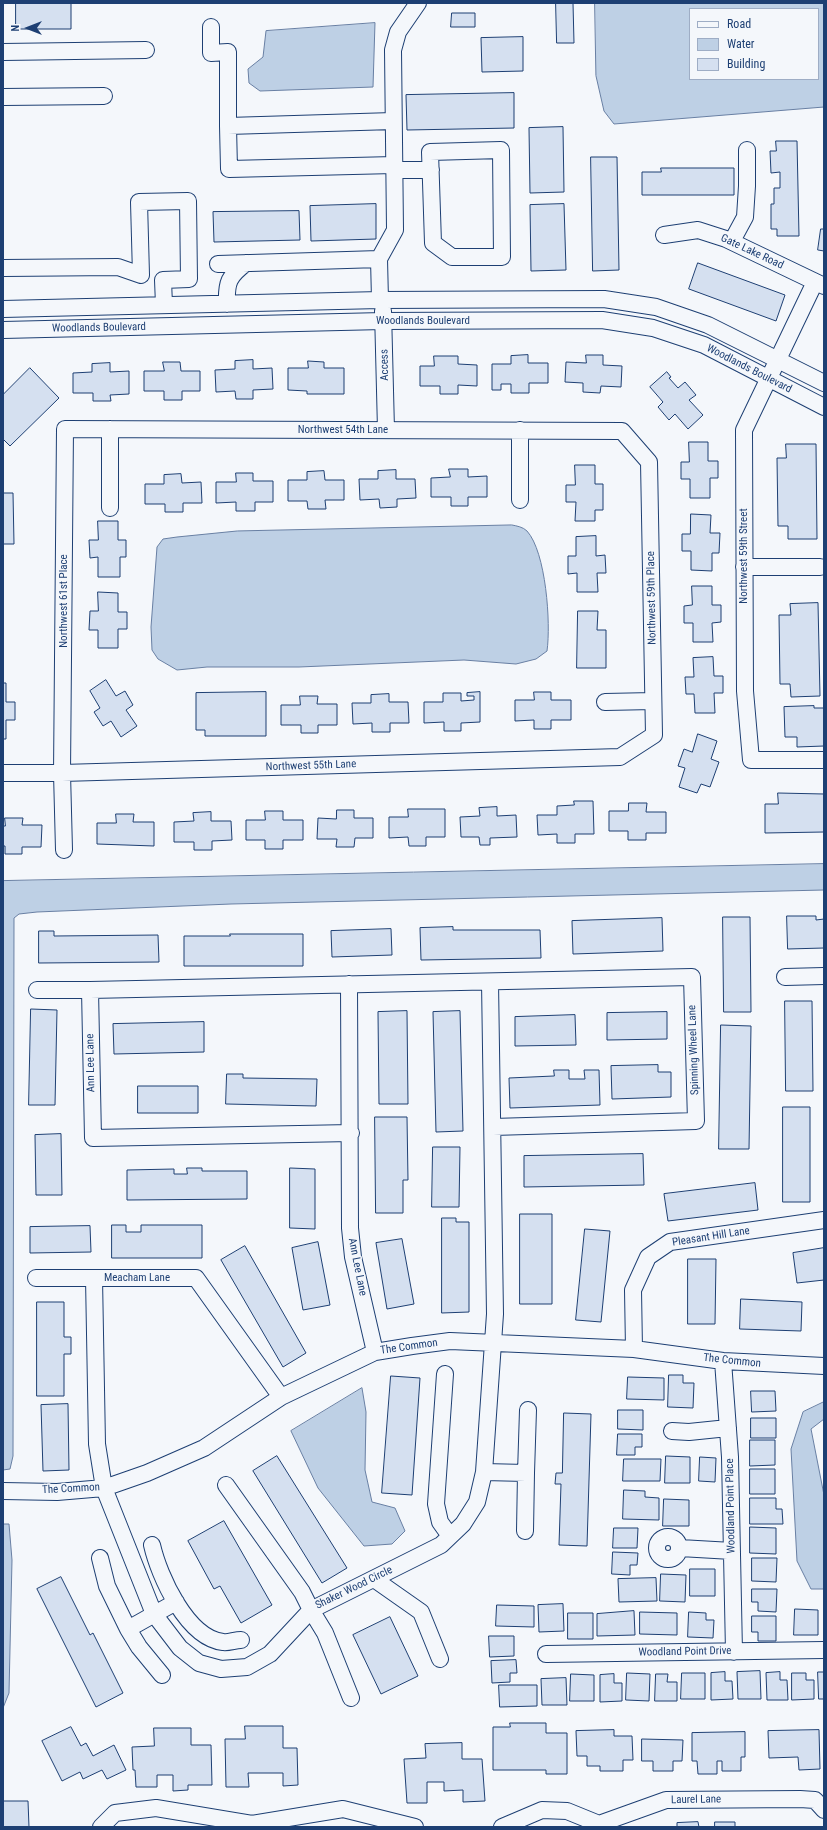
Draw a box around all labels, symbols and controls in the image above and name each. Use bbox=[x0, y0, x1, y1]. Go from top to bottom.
north arrow bbox=[8, 8, 48, 48]
legend bbox=[689, 8, 819, 80]
text: Road bbox=[727, 17, 751, 31]
text: N bbox=[9, 25, 22, 31]
text: Water bbox=[727, 37, 755, 51]
text: Building bbox=[727, 57, 765, 71]
street label: Gate Lake Road bbox=[718, 232, 786, 272]
street label: Woodlands Boulevard bbox=[376, 314, 470, 328]
street label: Woodlands Boulevard bbox=[52, 321, 146, 335]
street label: Woodlands Boulevard bbox=[704, 342, 794, 396]
street label: Access bbox=[378, 349, 392, 381]
street label: Northwest 54th Lane bbox=[298, 423, 388, 437]
street label: Northwest 59th Street bbox=[737, 508, 751, 604]
street label: Northwest 59th Place bbox=[645, 551, 659, 645]
street label: Northwest 61st Place bbox=[57, 554, 71, 648]
street label: Northwest 55th Lane bbox=[266, 758, 356, 774]
street label: Spinning Wheel Lane bbox=[686, 1005, 702, 1095]
street label: Ann Lee Lane bbox=[84, 1034, 98, 1092]
street label: Pleasant Hill Lane bbox=[671, 1224, 751, 1250]
street label: Ann Lee Lane bbox=[345, 1237, 369, 1297]
street label: Meacham Lane bbox=[104, 1271, 170, 1285]
street label: The Common bbox=[379, 1336, 439, 1358]
street label: The Common bbox=[703, 1351, 761, 1371]
street label: Woodland Point Place bbox=[724, 1458, 738, 1554]
street label: The Common bbox=[42, 1481, 100, 1497]
street label: Shaker Wood Circle bbox=[313, 1564, 395, 1612]
street label: Woodland Point Drive bbox=[638, 1645, 732, 1659]
street label: Laurel Lane bbox=[671, 1793, 721, 1807]

